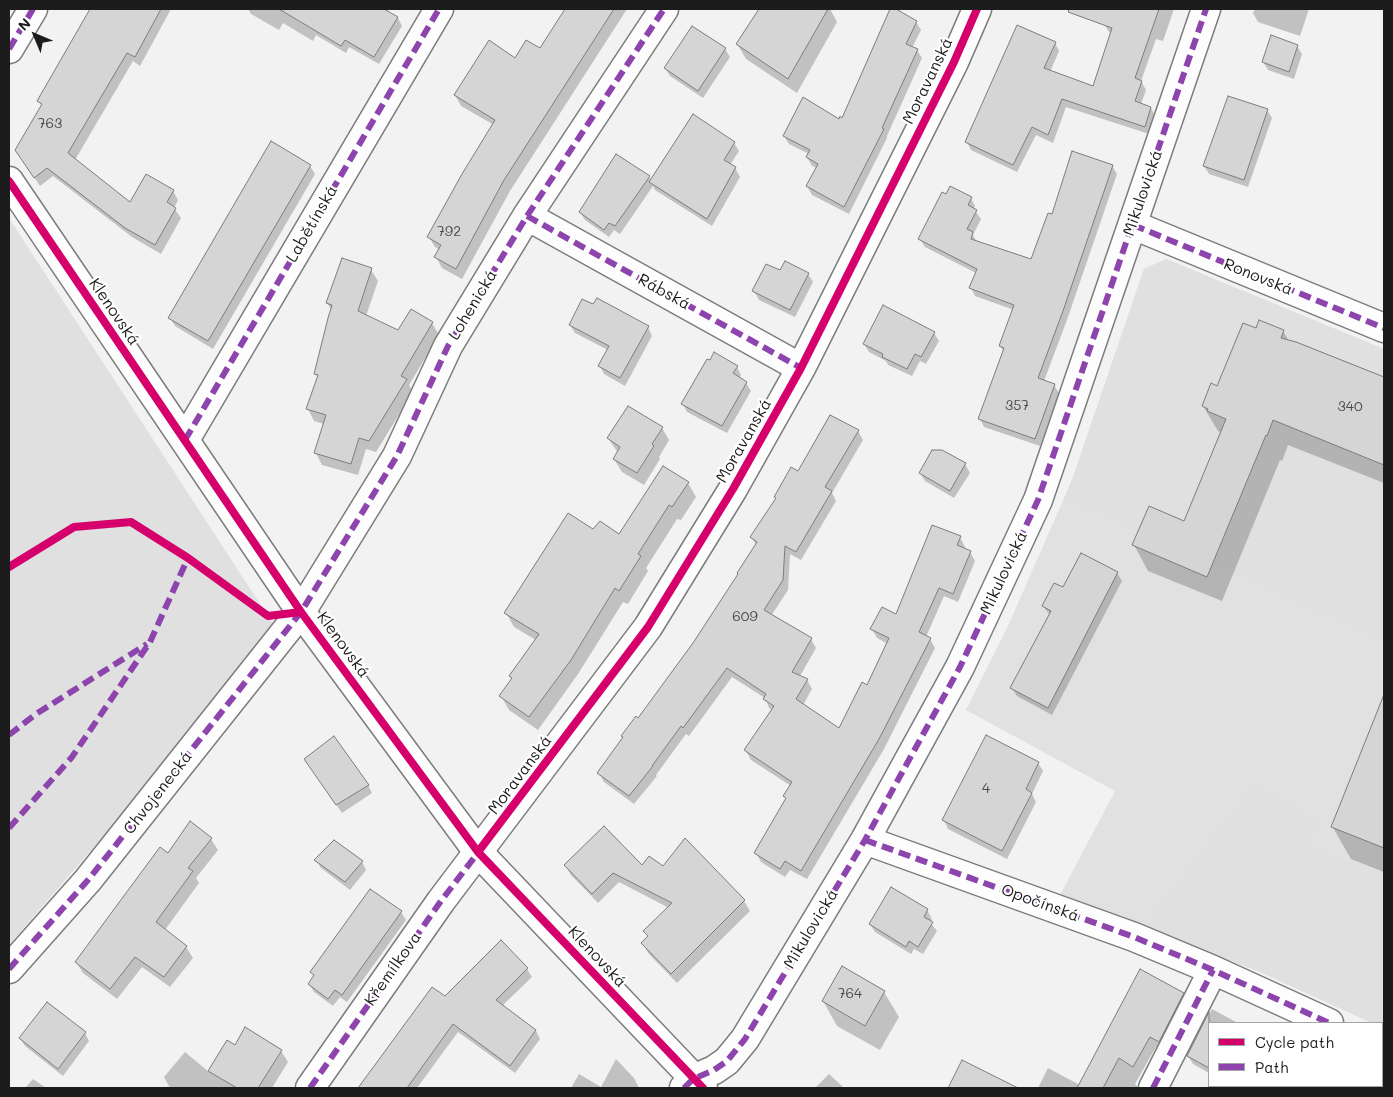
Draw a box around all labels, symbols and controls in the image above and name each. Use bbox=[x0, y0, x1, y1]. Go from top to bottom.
north arrow bbox=[10, 10, 60, 60]
text: N bbox=[14, 14, 35, 35]
street label: Moravanská bbox=[899, 35, 957, 127]
house number: 763 bbox=[38, 116, 62, 132]
street label: Mikulovická bbox=[1119, 148, 1167, 238]
street label: Labětínská bbox=[282, 182, 342, 266]
house number: 792 bbox=[437, 224, 461, 240]
street label: Ronovská bbox=[1221, 254, 1295, 300]
street label: Lohenická bbox=[445, 266, 501, 344]
street label: Rábská bbox=[635, 270, 693, 314]
street label: Klenovská bbox=[85, 275, 143, 349]
street label: Moravanská bbox=[712, 396, 776, 486]
house number: 357 bbox=[1005, 398, 1029, 414]
house number: 340 bbox=[1337, 399, 1363, 415]
street label: Mikulovická bbox=[976, 528, 1032, 618]
street label: Klenovská bbox=[313, 608, 373, 682]
house number: 609 bbox=[732, 609, 758, 625]
street label: Moravanská bbox=[484, 732, 556, 818]
street label: Chvojenecká bbox=[120, 748, 196, 838]
house number: 4 bbox=[982, 781, 990, 797]
street label: Opočínská bbox=[998, 880, 1082, 926]
street label: Mikulovická bbox=[780, 886, 842, 972]
street label: Klenovská bbox=[564, 922, 630, 992]
street label: Křemílkova bbox=[361, 928, 425, 1010]
house number: 764 bbox=[838, 986, 862, 1002]
legend bbox=[1208, 1022, 1383, 1087]
text: Cycle path bbox=[1255, 1032, 1334, 1052]
text: Path bbox=[1255, 1057, 1289, 1077]

